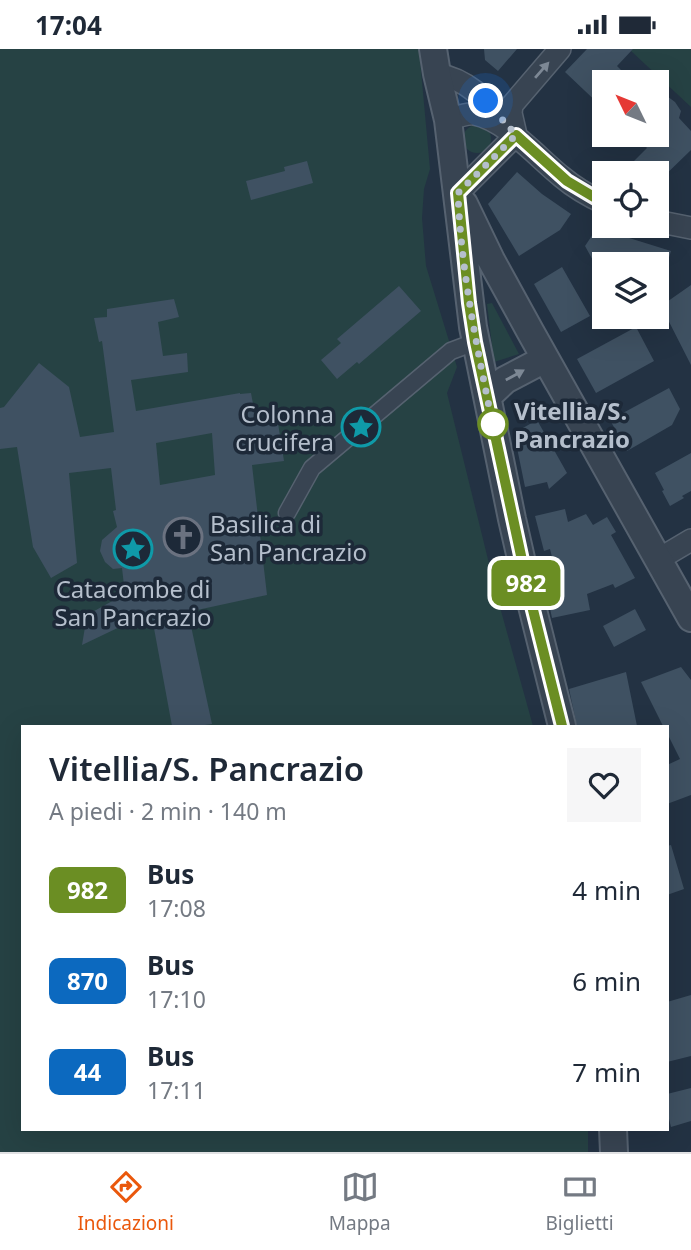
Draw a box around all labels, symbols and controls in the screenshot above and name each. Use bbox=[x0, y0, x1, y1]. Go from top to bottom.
text: 17:04 bbox=[35, 7, 102, 43]
one-way arrow bbox=[534, 61, 550, 79]
north arrow bbox=[592, 70, 668, 147]
map controls bbox=[592, 70, 669, 329]
your location bbox=[468, 83, 503, 118]
button: locate bbox=[592, 161, 669, 238]
button: layers bbox=[592, 252, 669, 329]
one-way arrow bbox=[505, 369, 524, 381]
place label: Vitellia/S. Pancrazio bbox=[514, 394, 630, 455]
place label: Colonna crucifera bbox=[235, 397, 334, 458]
place icon: Colonna crucifera bbox=[340, 406, 382, 448]
marker: Vitellia/S. Pancrazio bbox=[478, 409, 508, 439]
place label: Basilica di San Pancrazio bbox=[210, 507, 367, 568]
church icon: Basilica di San Pancrazio bbox=[162, 516, 204, 558]
place icon: Catacombe di San Pancrazio bbox=[112, 528, 154, 570]
line badge: 982 bbox=[486, 560, 566, 606]
text: 982 bbox=[505, 566, 547, 599]
place label: Catacombe di San Pancrazio bbox=[55, 572, 211, 633]
text: Vitellia/S. Pancrazio bbox=[49, 746, 364, 791]
button: heart bbox=[567, 748, 641, 822]
text: A piedi · 2 min · 140 m bbox=[49, 795, 287, 827]
text: Bus bbox=[147, 856, 194, 892]
text: 4 min bbox=[572, 872, 641, 908]
text: 982 bbox=[67, 873, 108, 906]
text: 17:08 bbox=[147, 892, 206, 924]
text: Bus bbox=[147, 947, 194, 983]
text: 6 min bbox=[572, 963, 641, 999]
text: 870 bbox=[67, 964, 108, 997]
text: 17:10 bbox=[147, 983, 206, 1015]
text: Bus bbox=[147, 1038, 194, 1074]
text: 7 min bbox=[572, 1054, 641, 1090]
text: 44 bbox=[74, 1055, 101, 1088]
text: 17:11 bbox=[147, 1074, 206, 1106]
tab: Indicazioni bbox=[77, 1168, 174, 1236]
tab: Mappa bbox=[329, 1168, 391, 1236]
tab: Biglietti bbox=[545, 1168, 614, 1236]

